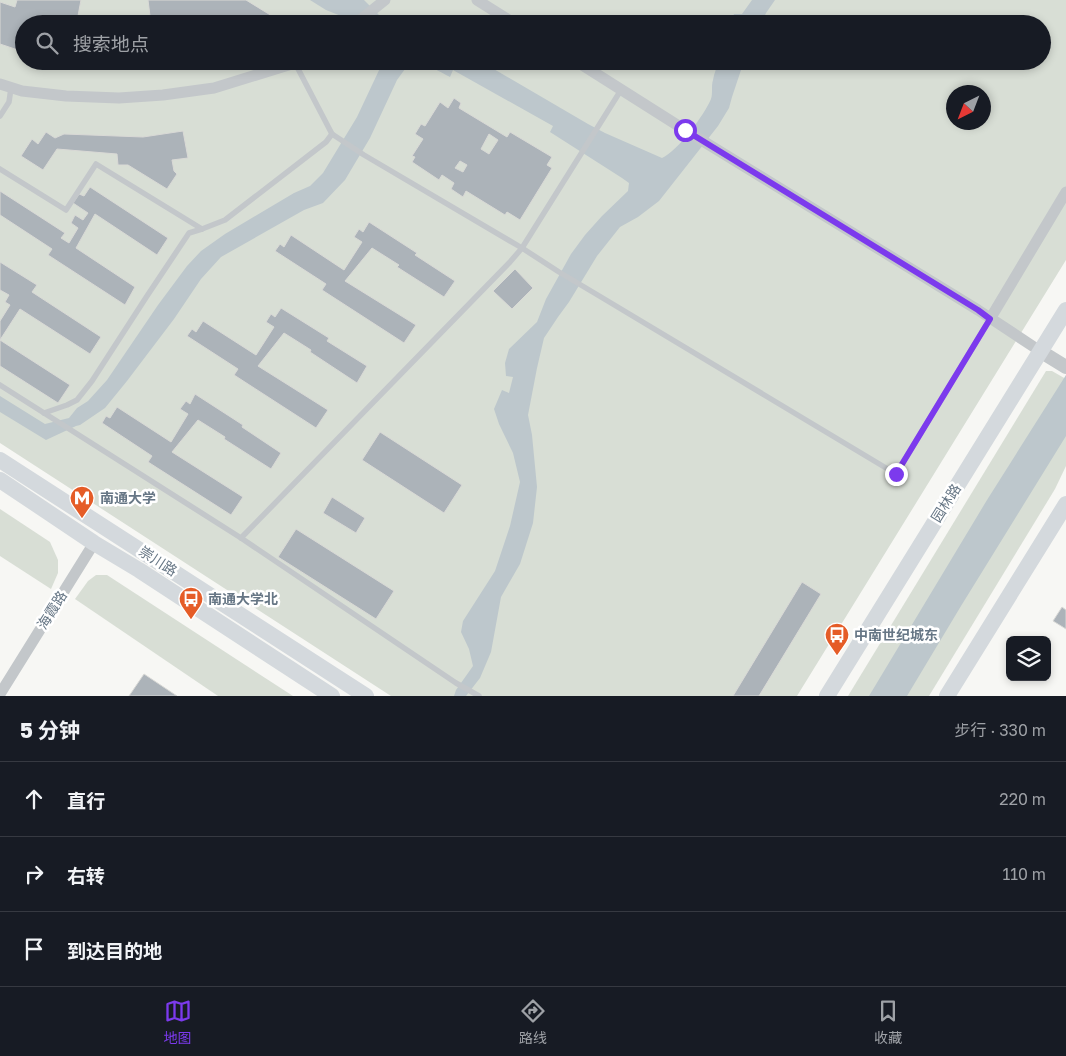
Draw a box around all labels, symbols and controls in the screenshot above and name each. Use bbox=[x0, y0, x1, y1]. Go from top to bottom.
search box bbox=[15, 15, 1051, 70]
icon: search bbox=[33, 29, 61, 57]
text: 搜索地点 bbox=[73, 32, 149, 55]
north arrow bbox=[946, 85, 991, 130]
route start bbox=[674, 119, 697, 142]
route end bbox=[885, 463, 908, 486]
street label: 园林路 bbox=[927, 480, 964, 525]
metro station icon: 南通大学 bbox=[69, 485, 95, 519]
place label: 南通大学 bbox=[100, 489, 156, 506]
street label: 崇川路 bbox=[136, 542, 181, 579]
bus stop icon: 南通大学北 bbox=[178, 586, 204, 620]
street label: 海霞路 bbox=[33, 587, 70, 632]
place label: 南通大学北 bbox=[208, 590, 278, 607]
bus stop icon: 中南世纪城东 bbox=[824, 622, 850, 656]
place label: 中南世纪城东 bbox=[854, 626, 938, 643]
map controls bbox=[1006, 636, 1051, 681]
button: layers bbox=[1006, 636, 1051, 681]
text: 5 分钟 bbox=[20, 717, 80, 743]
text: 步行 · 330 m bbox=[954, 720, 1046, 740]
icon: ahead bbox=[20, 785, 48, 813]
text: 直行 bbox=[67, 789, 105, 812]
text: 220 m bbox=[999, 789, 1046, 809]
icon: right bbox=[20, 860, 48, 888]
text: 右转 bbox=[67, 864, 105, 887]
text: 110 m bbox=[1002, 864, 1046, 884]
icon: arrive bbox=[20, 935, 48, 963]
text: 到达目的地 bbox=[67, 939, 162, 962]
tab: 地图 bbox=[164, 997, 192, 1047]
tab: 路线 bbox=[519, 997, 547, 1047]
tab: 收藏 bbox=[874, 997, 902, 1047]

